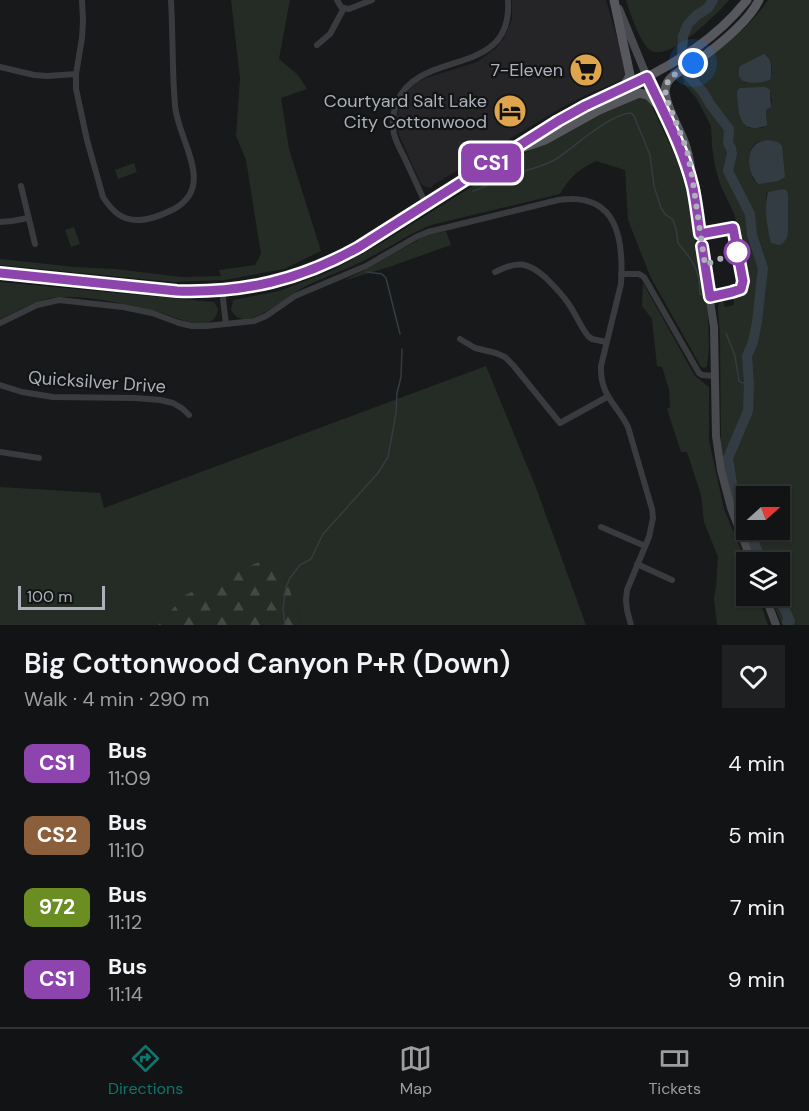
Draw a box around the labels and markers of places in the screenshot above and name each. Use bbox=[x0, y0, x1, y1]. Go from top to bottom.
supermarket icon: 7-Eleven bbox=[568, 52, 604, 88]
place label: 7-Eleven bbox=[491, 58, 563, 82]
place label: Courtyard Salt Lake City Cottonwood bbox=[324, 89, 487, 134]
hotel icon: Courtyard Salt Lake City Cottonwood bbox=[492, 93, 528, 129]
unlabelled marker bbox=[724, 239, 750, 265]

